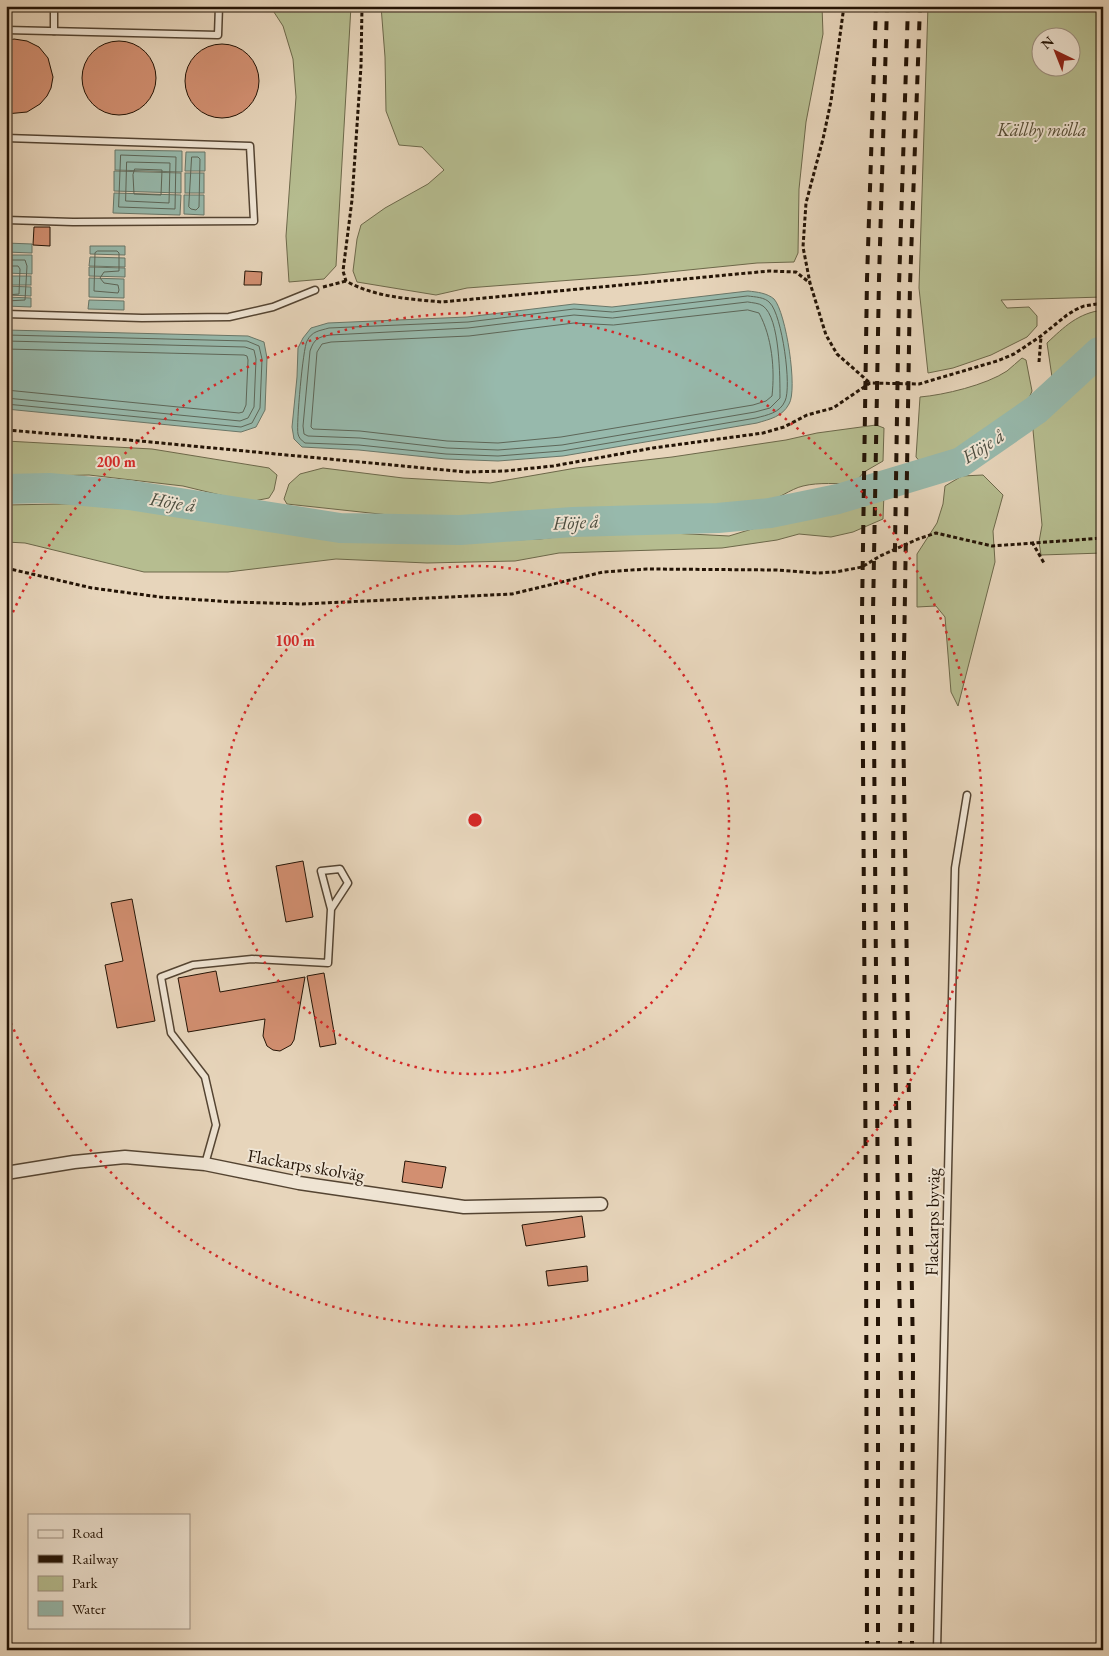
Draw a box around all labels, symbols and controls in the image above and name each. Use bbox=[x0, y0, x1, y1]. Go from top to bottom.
north arrow bbox=[1032, 28, 1082, 78]
text: N bbox=[1037, 32, 1058, 53]
park label: Källby mölla bbox=[996, 118, 1087, 142]
water label: Höje å bbox=[956, 423, 1009, 470]
text: 200 m bbox=[96, 452, 136, 471]
water label: Höje å bbox=[147, 486, 198, 518]
water label: Höje å bbox=[551, 508, 600, 536]
text: 100 m bbox=[275, 631, 315, 650]
centre of rings bbox=[466, 811, 484, 829]
street label: Flackarps skolväg bbox=[246, 1143, 366, 1187]
street label: Flackarps byväg bbox=[920, 1168, 944, 1276]
legend bbox=[28, 1514, 190, 1628]
text: Road bbox=[72, 1523, 104, 1542]
text: Railway bbox=[72, 1549, 119, 1568]
text: Park bbox=[72, 1573, 99, 1592]
text: Water bbox=[72, 1599, 106, 1618]

